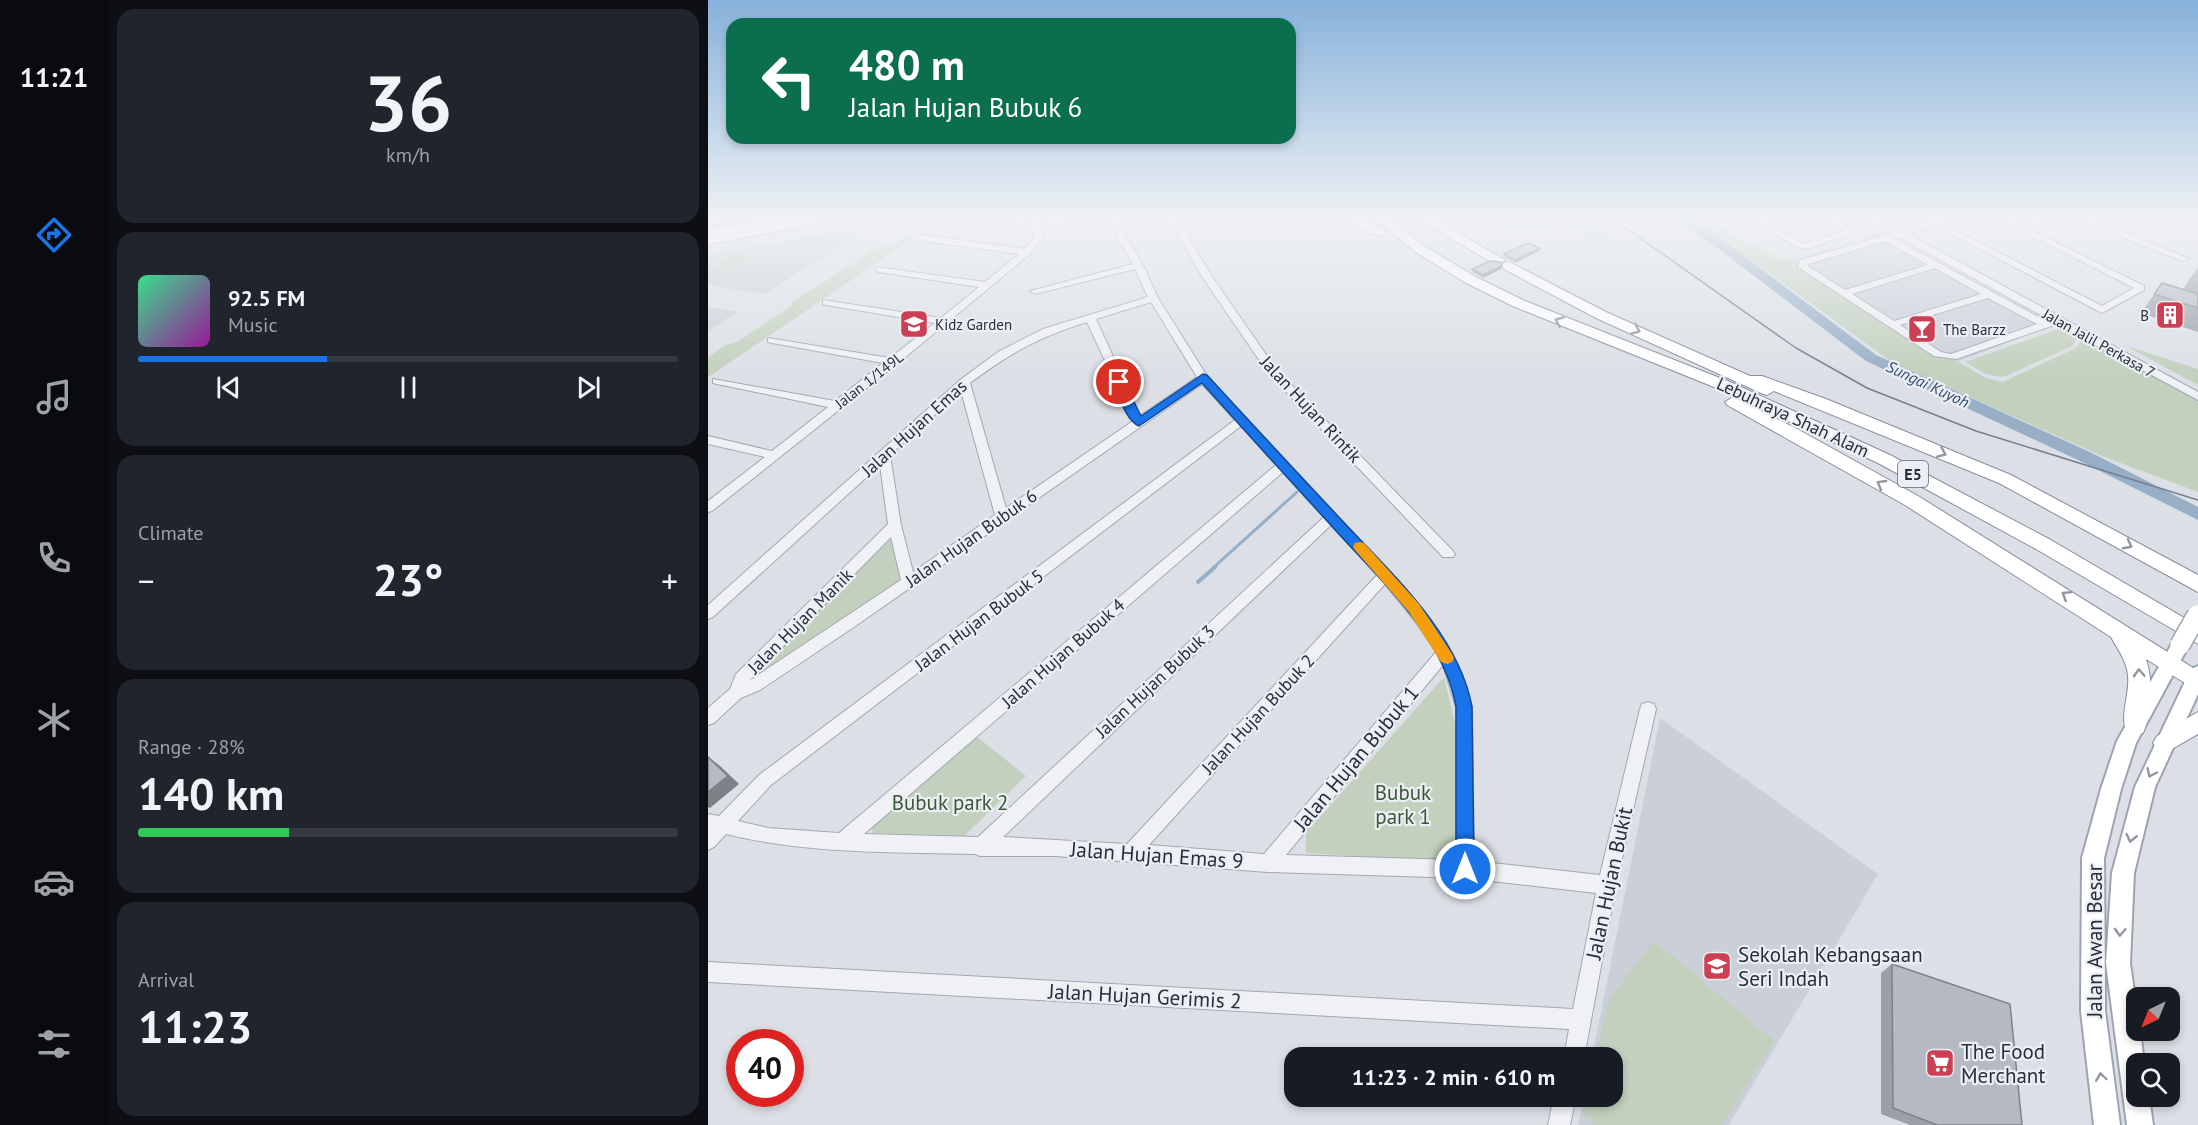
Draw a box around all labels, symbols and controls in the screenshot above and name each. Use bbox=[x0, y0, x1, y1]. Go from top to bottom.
text: 480 m bbox=[849, 37, 965, 92]
icon: left bbox=[750, 42, 828, 120]
text: 36 bbox=[364, 52, 452, 153]
text: 11:21 bbox=[20, 60, 88, 94]
text: Jalan Hujan Bubuk 6 bbox=[849, 90, 1082, 124]
text: km/h bbox=[386, 142, 430, 168]
icon: directions bbox=[33, 214, 75, 256]
text: 92.5 FM bbox=[228, 284, 305, 312]
building icon: B bbox=[2154, 299, 2186, 331]
street label: Jalan Jalil Perkasa 7 bbox=[2039, 304, 2159, 382]
place label: B bbox=[2140, 306, 2149, 325]
school or university icon: Kidz Garden bbox=[898, 308, 930, 340]
text: Music bbox=[228, 312, 277, 338]
bar icon: The Barzz bbox=[1906, 313, 1938, 345]
place label: Kidz Garden bbox=[935, 315, 1012, 334]
one-way arrow bbox=[1554, 316, 1565, 328]
place label: The Barzz bbox=[1943, 320, 2006, 339]
one-way arrow bbox=[1629, 323, 1640, 335]
street label: Jalan 1/149L bbox=[830, 347, 907, 413]
street label: Jalan Hujan Rintik bbox=[1255, 350, 1367, 468]
pin bbox=[1093, 356, 1144, 407]
water label: Sungai Kuyoh bbox=[1883, 356, 1973, 412]
icon: arrive bbox=[1102, 365, 1135, 398]
icon: previous bbox=[212, 371, 245, 404]
icon: pause bbox=[392, 371, 425, 404]
icon: next bbox=[572, 371, 605, 404]
street label: Lebuhraya Shah Alam bbox=[1713, 372, 1873, 462]
street label: Jalan Hujan Emas bbox=[856, 375, 971, 482]
icon: music bbox=[33, 376, 75, 418]
one-way arrow bbox=[1936, 446, 1947, 458]
road number: E5 bbox=[1898, 461, 1928, 487]
one-way arrow bbox=[1877, 479, 1887, 491]
street label: Jalan Hujan Bubuk 6 bbox=[900, 484, 1041, 593]
text: Climate bbox=[138, 520, 204, 546]
icon: phone bbox=[33, 537, 75, 579]
one-way arrow bbox=[2121, 538, 2132, 549]
text: 23° bbox=[373, 550, 443, 608]
text: − bbox=[138, 559, 155, 602]
text: + bbox=[661, 559, 678, 602]
street label: Jalan Hujan Manik bbox=[742, 563, 858, 679]
street label: Jalan Hujan Bubuk 5 bbox=[909, 564, 1048, 677]
one-way arrow bbox=[2062, 591, 2072, 603]
street label: Jalan Hujan Bubuk 4 bbox=[996, 593, 1129, 713]
street label: Jalan Hujan Bubuk 3 bbox=[1090, 620, 1220, 743]
street label: Jalan Hujan Bubuk 2 bbox=[1196, 649, 1319, 779]
one-way arrow bbox=[2132, 668, 2145, 677]
street label: Jalan Hujan Bubuk 1 bbox=[1287, 680, 1425, 837]
icon: climate bbox=[33, 699, 75, 741]
text: Range · 28% bbox=[138, 734, 245, 760]
text: 140 km bbox=[138, 764, 284, 822]
one-way arrow bbox=[2147, 767, 2159, 778]
park label: Bubuk park 1 bbox=[1375, 779, 1431, 830]
park label: Bubuk park 2 bbox=[892, 789, 1008, 816]
street label: Jalan Hujan Bukit bbox=[1579, 804, 1638, 963]
one-way arrow bbox=[2125, 833, 2138, 843]
street label: Jalan Hujan Emas 9 bbox=[1069, 835, 1244, 875]
position arrow bbox=[1433, 837, 1497, 901]
icon: car bbox=[33, 861, 75, 903]
street label: Jalan Awan Besar bbox=[2081, 864, 2108, 1019]
one-way arrow bbox=[2113, 927, 2126, 936]
place label: Sekolah Kebangsaan Seri Indah bbox=[1738, 941, 1923, 992]
school or university icon: Sekolah Kebangsaan Seri Indah bbox=[1701, 950, 1733, 982]
text: Arrival bbox=[138, 967, 194, 993]
street label: Jalan Hujan Gerimis 2 bbox=[1047, 977, 1242, 1015]
north arrow bbox=[2126, 987, 2180, 1041]
map controls bbox=[2126, 987, 2180, 1107]
text: 11:23 bbox=[138, 997, 252, 1055]
icon: filters bbox=[33, 1023, 75, 1065]
speed limit sign: 40 bbox=[726, 1029, 804, 1107]
place label: The Food Merchant bbox=[1961, 1038, 2045, 1089]
supermarket icon: The Food Merchant bbox=[1924, 1047, 1956, 1079]
button: search bbox=[2126, 1053, 2180, 1107]
text: 11:23 · 2 min · 610 m bbox=[1352, 1063, 1555, 1091]
one-way arrow bbox=[2095, 1072, 2107, 1081]

